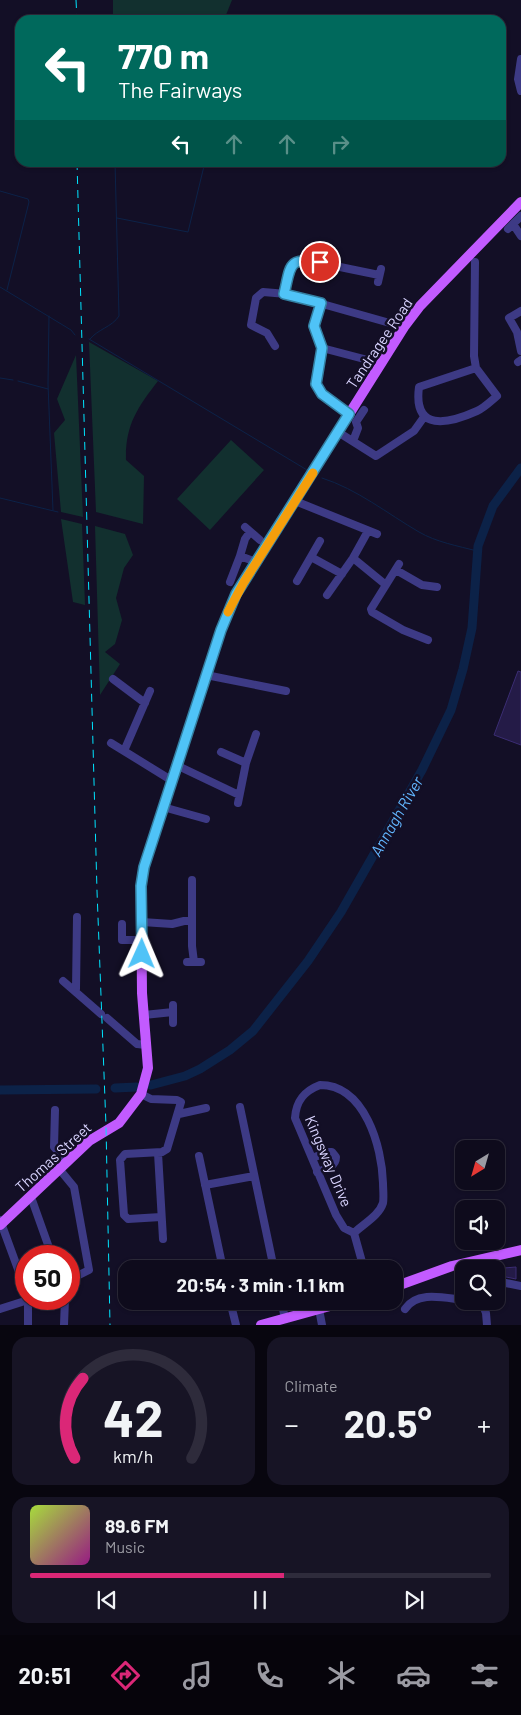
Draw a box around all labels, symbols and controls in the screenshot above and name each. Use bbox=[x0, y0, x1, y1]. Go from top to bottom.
text: 770 m bbox=[118, 34, 209, 76]
icon: left bbox=[35, 35, 100, 100]
text: The Fairways bbox=[118, 76, 242, 102]
icon: left bbox=[167, 130, 195, 158]
icon: ahead bbox=[220, 130, 248, 158]
icon: ahead bbox=[273, 130, 301, 158]
icon: right bbox=[326, 130, 354, 158]
pin bbox=[299, 241, 341, 283]
icon: arrive bbox=[306, 248, 334, 276]
street label: Tandragee Road bbox=[342, 294, 416, 392]
water label: Annagh River bbox=[366, 772, 427, 859]
position arrow bbox=[115, 927, 167, 979]
street label: Kingsway Drive bbox=[302, 1113, 356, 1209]
street label: Thomas Street bbox=[11, 1118, 95, 1196]
north arrow bbox=[455, 1140, 505, 1190]
map controls bbox=[455, 1140, 505, 1310]
button: sound bbox=[455, 1200, 505, 1250]
speed limit sign: 50 bbox=[15, 1245, 80, 1310]
button: search bbox=[455, 1260, 505, 1310]
text: 20:54 · 3 min · 1.1 km bbox=[177, 1273, 344, 1296]
text: Climate bbox=[285, 1376, 337, 1395]
text: 42 bbox=[103, 1385, 164, 1447]
text: 20.5° bbox=[344, 1400, 432, 1446]
text: − bbox=[285, 1407, 299, 1441]
text: + bbox=[477, 1407, 491, 1441]
text: km/h bbox=[113, 1445, 153, 1467]
text: 89.6 FM bbox=[105, 1514, 169, 1537]
text: Music bbox=[105, 1537, 145, 1556]
icon: previous bbox=[93, 1586, 121, 1614]
icon: pause bbox=[246, 1586, 274, 1614]
icon: next bbox=[400, 1586, 428, 1614]
icon: directions bbox=[108, 1658, 143, 1693]
icon: music bbox=[180, 1658, 215, 1693]
icon: phone bbox=[252, 1658, 287, 1693]
icon: climate bbox=[324, 1658, 359, 1693]
icon: car bbox=[396, 1658, 431, 1693]
icon: filters bbox=[467, 1658, 502, 1693]
text: 20:51 bbox=[18, 1662, 71, 1688]

